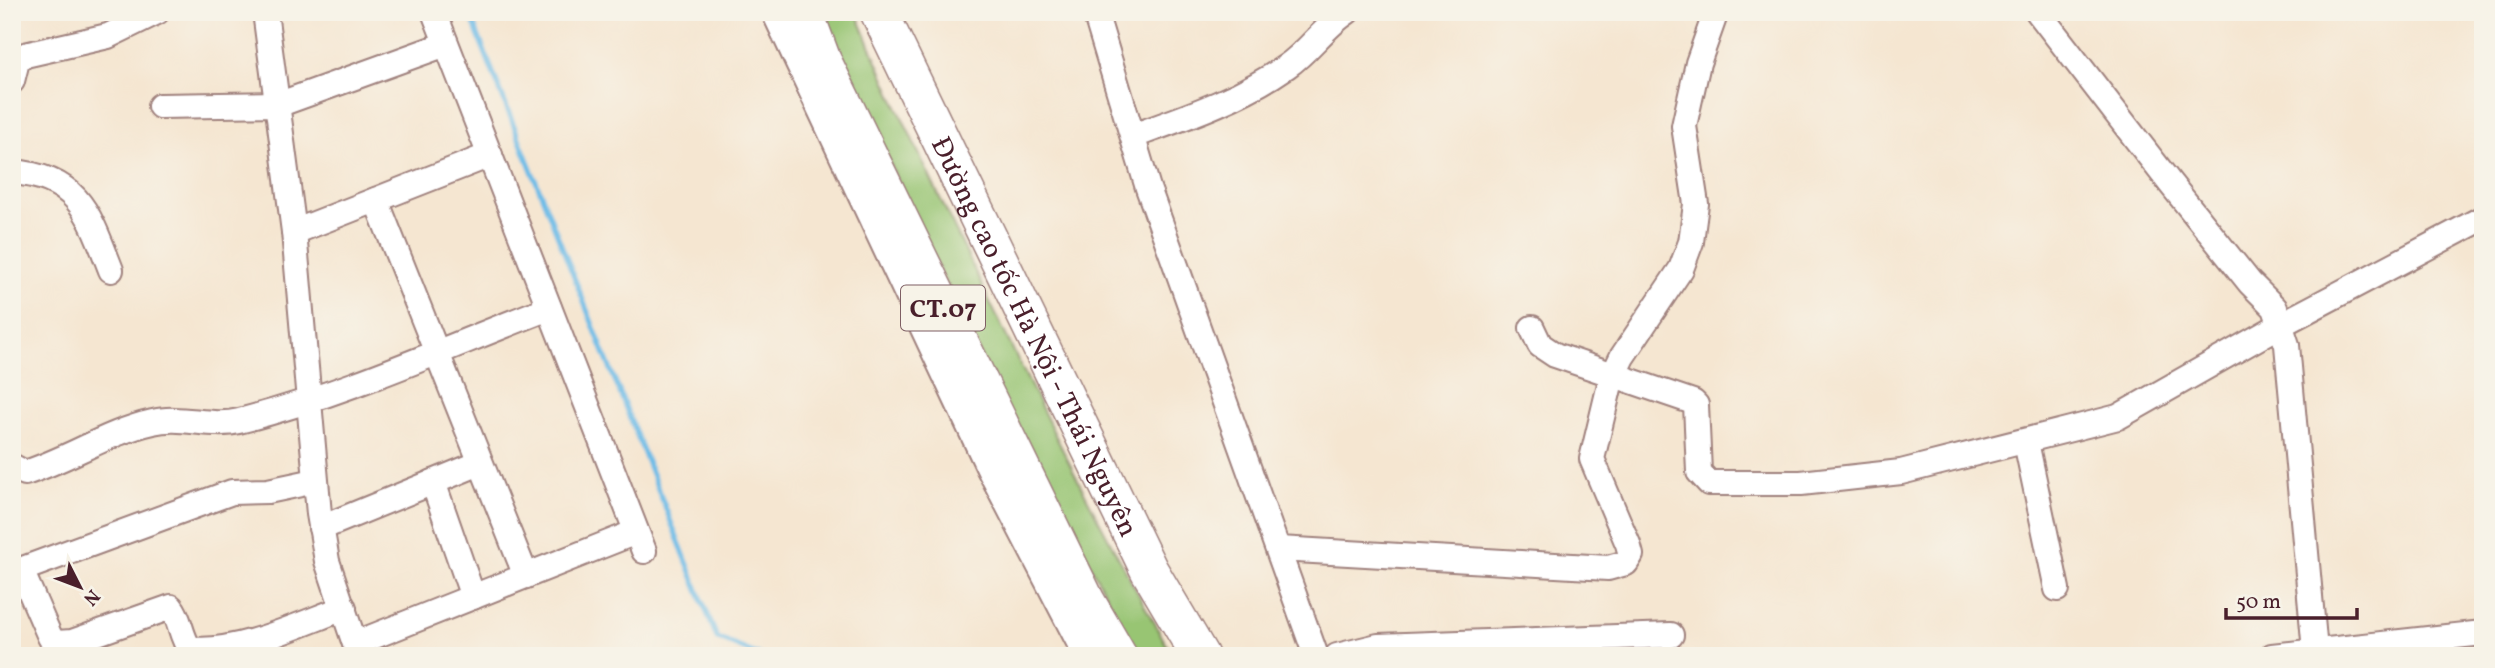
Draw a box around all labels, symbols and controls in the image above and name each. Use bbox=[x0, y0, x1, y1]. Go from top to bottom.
street label: Đường cao tốc Hà Nội - Thái Nguyên bbox=[920, 131, 1147, 544]
road number: CT.07 bbox=[901, 286, 985, 330]
north arrow bbox=[46, 552, 116, 622]
scale bar bbox=[2226, 577, 2357, 621]
text: N bbox=[77, 583, 105, 611]
text: 50 m bbox=[2236, 588, 2281, 617]

